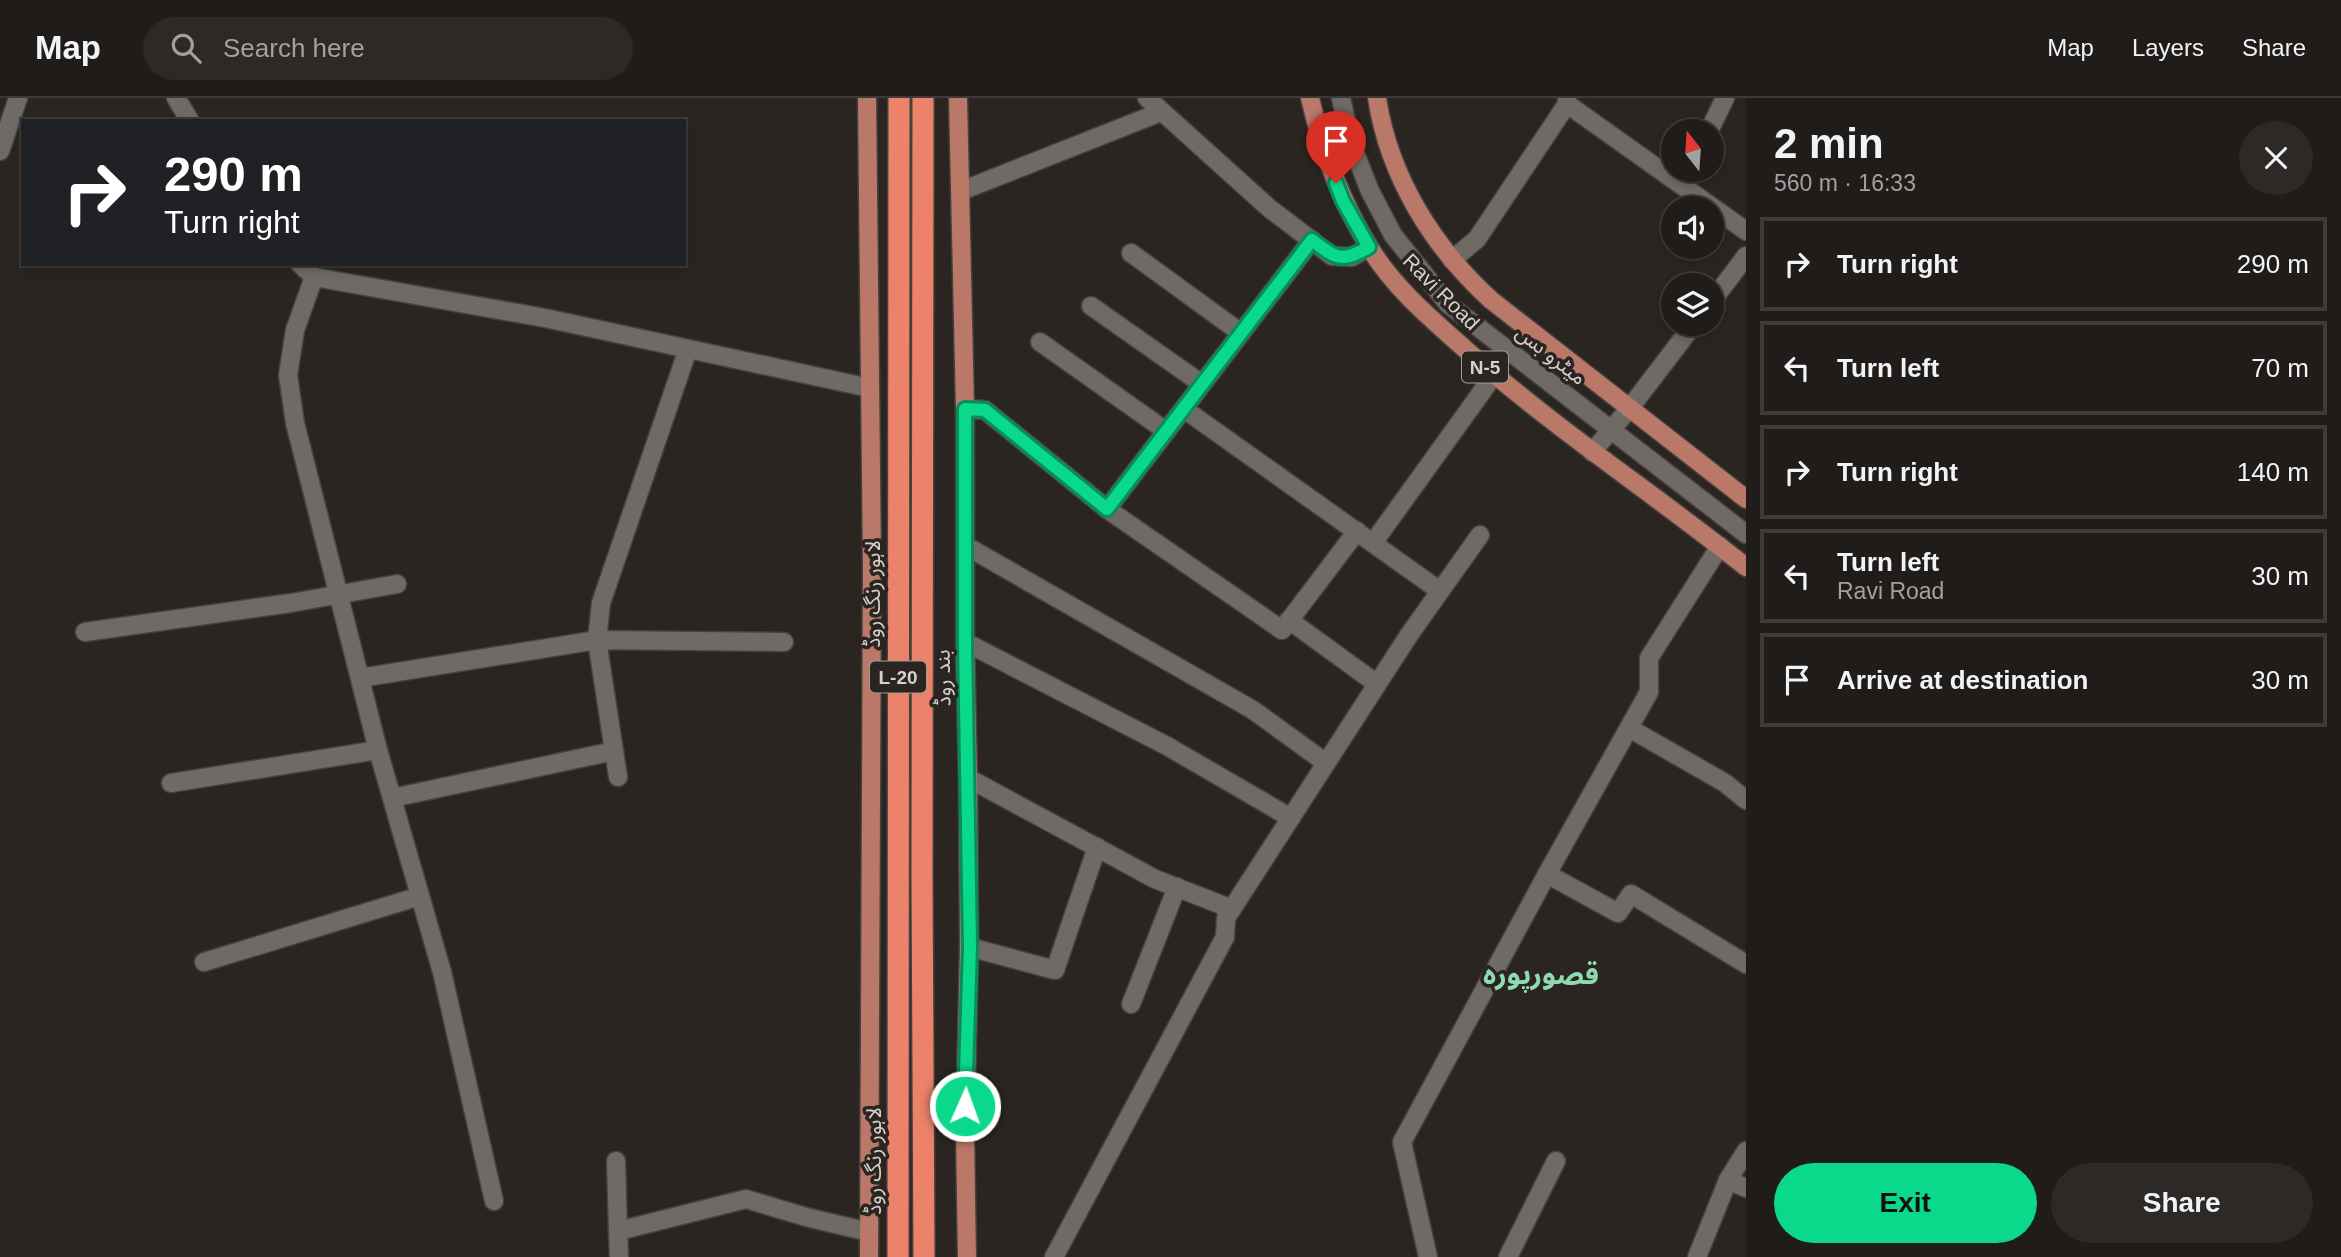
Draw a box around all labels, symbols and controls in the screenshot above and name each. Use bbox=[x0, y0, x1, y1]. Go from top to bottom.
search box bbox=[143, 17, 633, 80]
text: Map bbox=[35, 29, 101, 66]
icon: search bbox=[167, 29, 205, 67]
text: Search here bbox=[223, 33, 365, 63]
text: Map bbox=[2047, 34, 2094, 61]
text: Layers bbox=[2132, 34, 2204, 61]
text: Share bbox=[2242, 34, 2306, 61]
pin bbox=[1306, 111, 1366, 183]
north arrow bbox=[1661, 119, 1724, 182]
map controls bbox=[1661, 119, 1724, 336]
text: 2 min bbox=[1774, 120, 1884, 167]
button: close bbox=[2239, 121, 2313, 195]
icon: arrive bbox=[1317, 122, 1355, 160]
icon: right bbox=[49, 147, 140, 238]
text: 290 m bbox=[164, 147, 303, 201]
text: 560 m · 16:33 bbox=[1774, 170, 1916, 196]
button: sound bbox=[1661, 196, 1724, 259]
text: Turn right bbox=[164, 204, 300, 240]
icon: right bbox=[1778, 245, 1816, 283]
street label: Ravi Road bbox=[1399, 249, 1484, 334]
text: Turn right bbox=[1837, 249, 1958, 279]
text: 290 m bbox=[2237, 249, 2309, 279]
button: layers bbox=[1661, 273, 1724, 336]
street label: میٹرو بس bbox=[1511, 320, 1591, 390]
icon: left bbox=[1778, 349, 1816, 387]
road number: N-5 bbox=[1462, 352, 1508, 382]
text: Turn left bbox=[1837, 353, 1939, 383]
text: 70 m bbox=[2251, 353, 2309, 383]
icon: right bbox=[1778, 453, 1816, 491]
text: Turn right bbox=[1837, 457, 1958, 487]
text: 140 m bbox=[2237, 457, 2309, 487]
street label: لاہور رنگ روڈ bbox=[861, 540, 885, 648]
text: Turn left bbox=[1837, 547, 1939, 577]
icon: left bbox=[1778, 557, 1816, 595]
text: 30 m bbox=[2251, 561, 2309, 591]
text: Ravi Road bbox=[1837, 578, 1944, 604]
street label: بند روڈ bbox=[931, 649, 955, 707]
icon: arrive bbox=[1778, 661, 1816, 699]
road number: L-20 bbox=[870, 662, 926, 692]
text: Arrive at destination bbox=[1837, 665, 2088, 695]
text: 30 m bbox=[2251, 665, 2309, 695]
district label: قصورپورہ bbox=[1483, 959, 1599, 993]
position arrow bbox=[928, 1069, 1002, 1143]
street label: لاہور رنگ روڈ bbox=[862, 1107, 886, 1215]
button: Exit bbox=[1774, 1163, 2037, 1243]
button: Share bbox=[2051, 1163, 2313, 1243]

